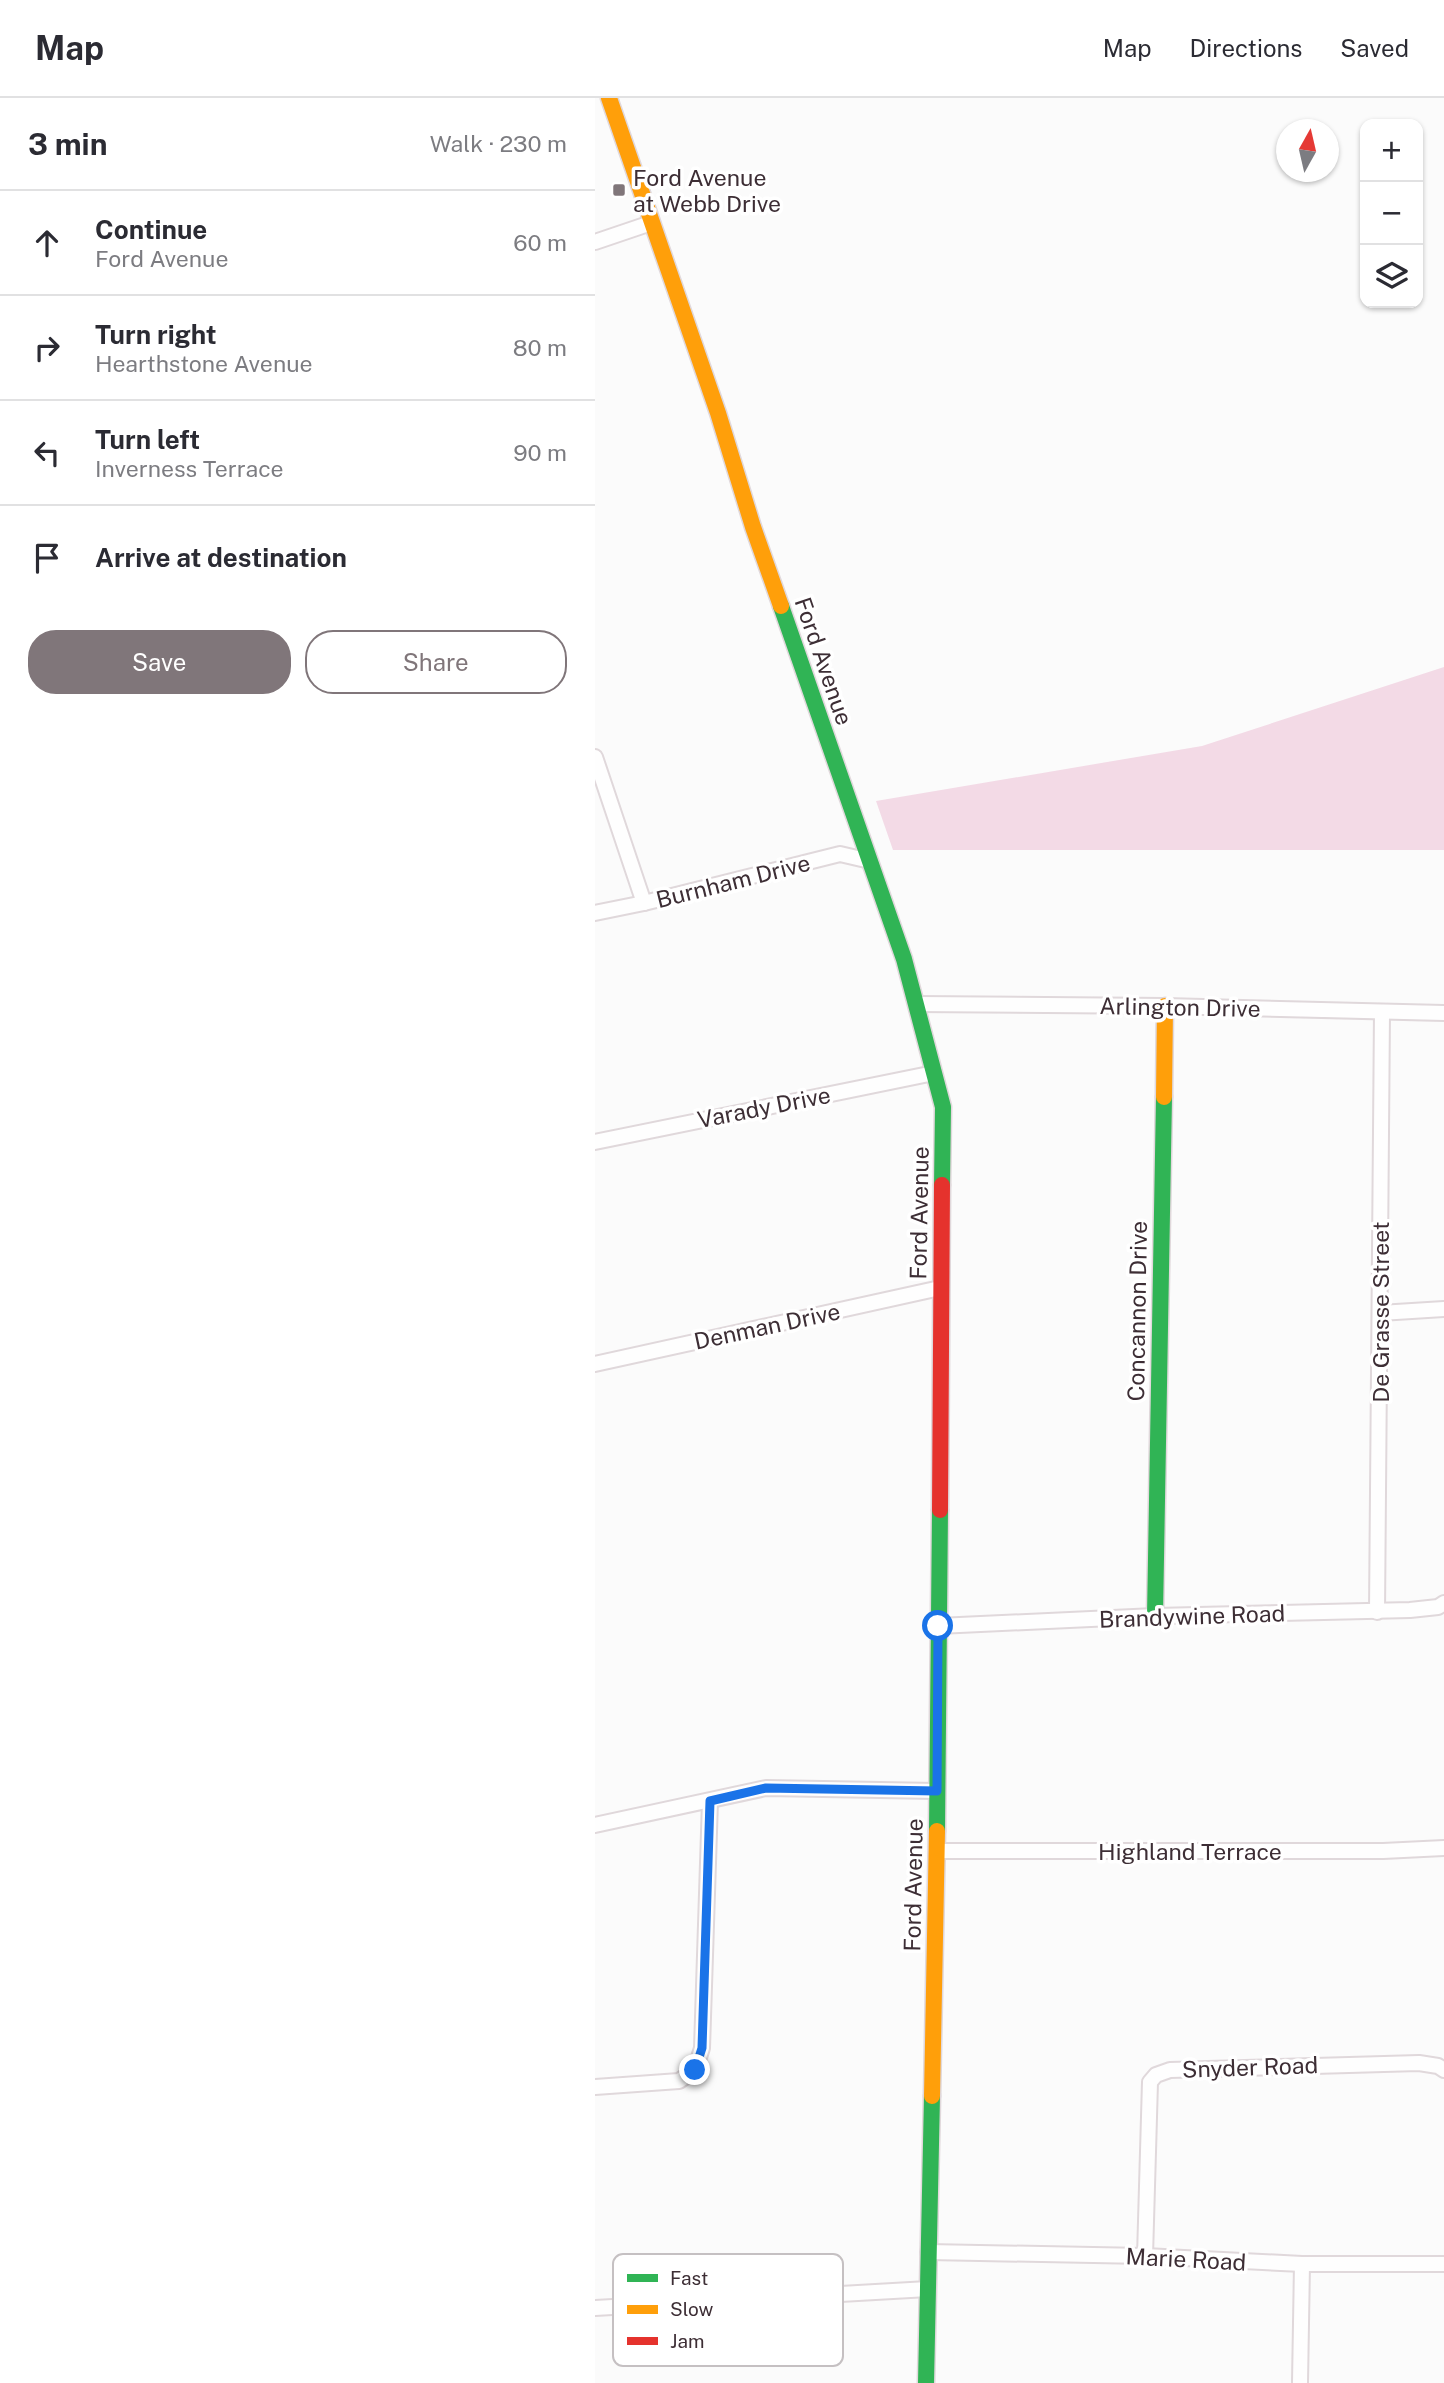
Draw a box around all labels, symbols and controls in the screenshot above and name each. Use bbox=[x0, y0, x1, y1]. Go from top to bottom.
text: Map bbox=[35, 29, 104, 67]
text: Map bbox=[1103, 34, 1152, 62]
text: Directions bbox=[1190, 34, 1302, 62]
text: Saved bbox=[1340, 34, 1409, 62]
north arrow bbox=[1276, 119, 1339, 182]
map controls bbox=[1360, 119, 1423, 308]
button: + bbox=[1360, 119, 1423, 182]
text: 3 min bbox=[28, 126, 107, 162]
text: Walk · 230 m bbox=[430, 130, 567, 157]
place label: Ford Avenue at Webb Drive bbox=[633, 164, 781, 217]
marker: Ford Avenue at Webb Drive bbox=[611, 182, 627, 198]
button: − bbox=[1360, 182, 1423, 245]
text: Continue bbox=[95, 214, 207, 245]
icon: ahead bbox=[28, 224, 66, 262]
text: 60 m bbox=[513, 229, 567, 256]
text: Ford Avenue bbox=[95, 245, 228, 272]
button: layers bbox=[1360, 245, 1423, 308]
text: Turn right bbox=[95, 319, 217, 350]
icon: right bbox=[28, 329, 66, 367]
text: 80 m bbox=[513, 334, 567, 361]
text: Hearthstone Avenue bbox=[95, 350, 313, 377]
text: Turn left bbox=[95, 424, 200, 455]
icon: left bbox=[28, 434, 66, 472]
text: 90 m bbox=[513, 439, 567, 466]
text: Inverness Terrace bbox=[95, 455, 284, 482]
icon: arrive bbox=[28, 539, 66, 577]
text: Arrive at destination bbox=[95, 542, 347, 573]
street label: Ford Avenue bbox=[790, 594, 858, 728]
button: Save bbox=[28, 630, 291, 694]
button: Share bbox=[305, 630, 567, 694]
street label: Burnham Drive bbox=[653, 849, 813, 913]
street label: Arlington Drive bbox=[1099, 992, 1261, 1022]
street label: Varady Drive bbox=[695, 1081, 833, 1133]
street label: Ford Avenue bbox=[904, 1146, 934, 1280]
street label: Concannon Drive bbox=[1122, 1220, 1152, 1402]
street label: De Grasse Street bbox=[1367, 1221, 1394, 1403]
street label: Denman Drive bbox=[691, 1297, 843, 1355]
street label: Brandywine Road bbox=[1098, 1599, 1286, 1633]
route start bbox=[922, 1610, 953, 1641]
street label: Ford Avenue bbox=[898, 1818, 928, 1952]
street label: Highland Terrace bbox=[1098, 1838, 1282, 1865]
street label: Snyder Road bbox=[1181, 2051, 1319, 2083]
route end bbox=[679, 2054, 710, 2085]
street label: Marie Road bbox=[1125, 2242, 1247, 2276]
legend bbox=[613, 2254, 843, 2366]
text: Fast bbox=[670, 2267, 708, 2289]
text: Slow bbox=[670, 2298, 714, 2320]
text: Jam bbox=[670, 2330, 704, 2352]

